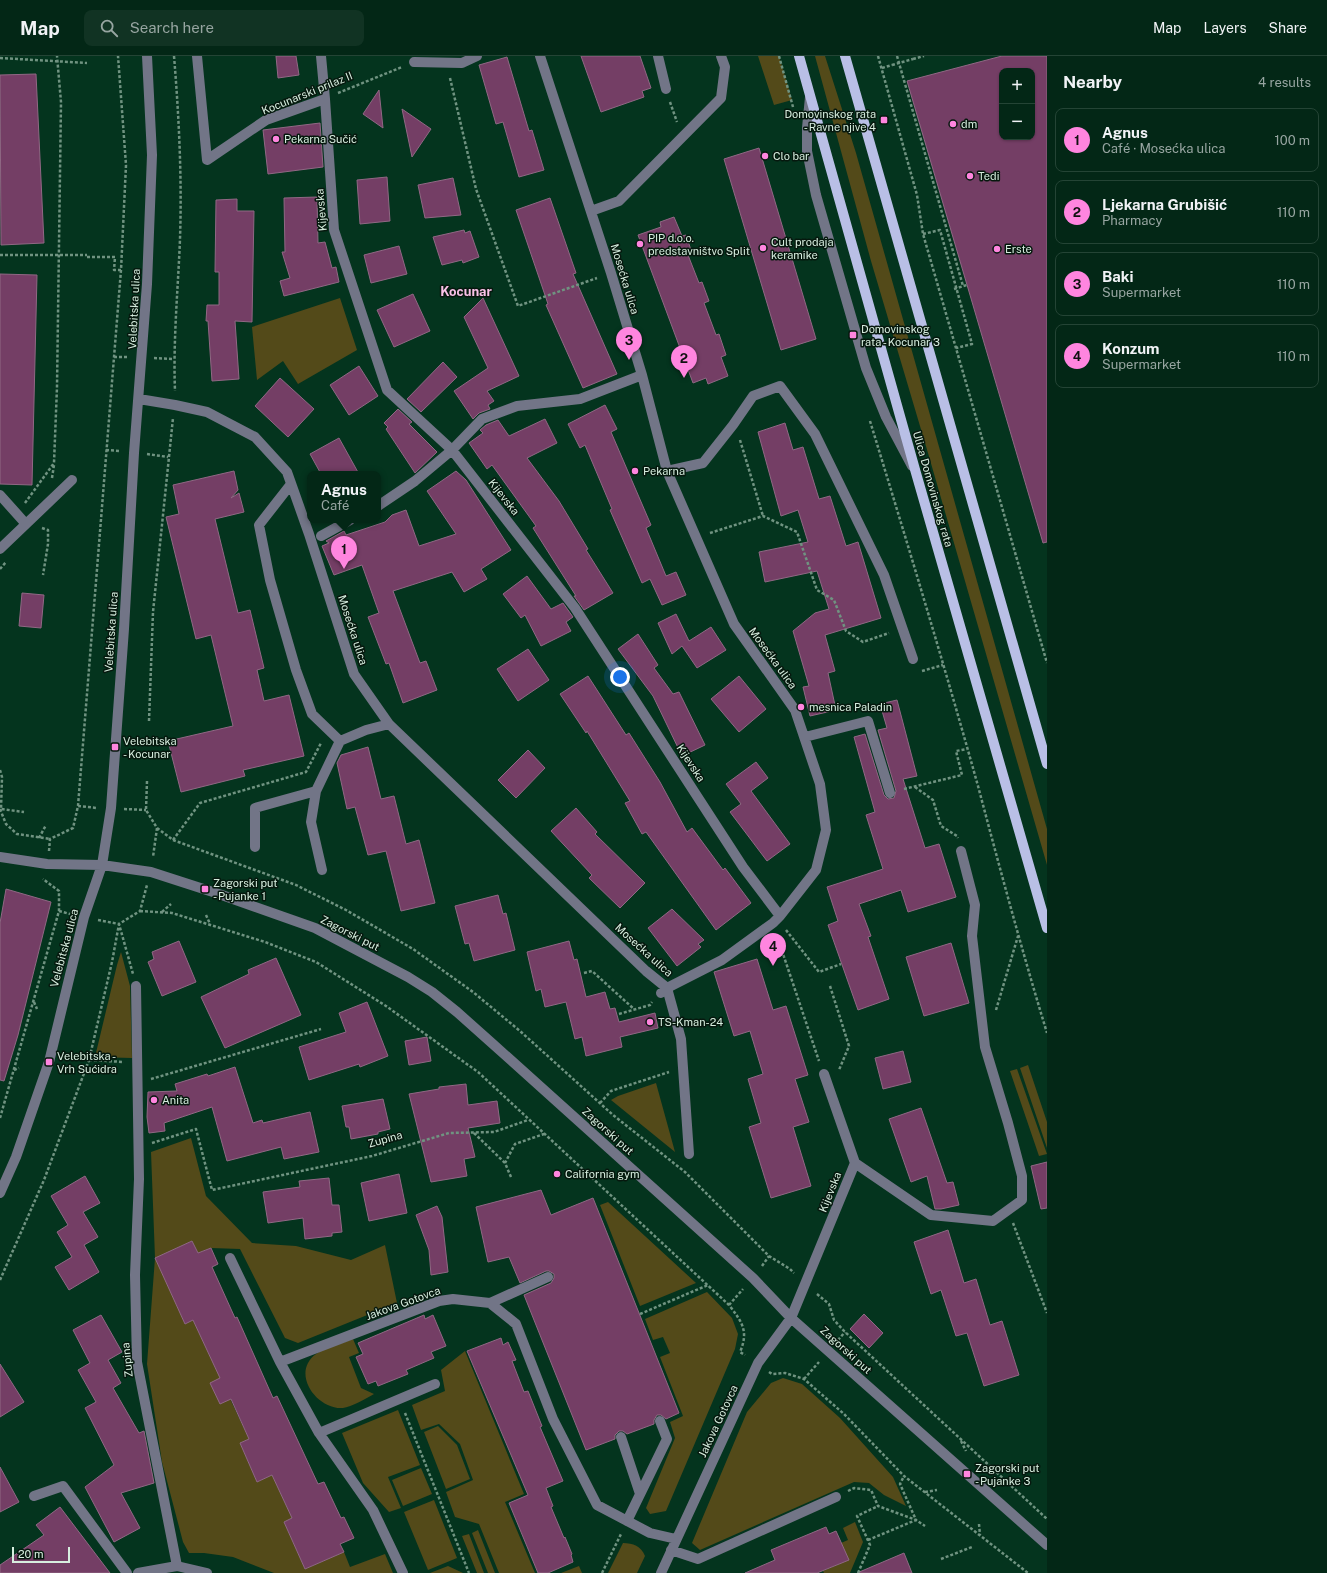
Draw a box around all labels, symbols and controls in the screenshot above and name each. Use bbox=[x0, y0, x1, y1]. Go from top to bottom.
search box bbox=[84, 10, 364, 46]
text: Map bbox=[20, 17, 60, 39]
icon: search bbox=[98, 17, 120, 39]
text: Search here bbox=[130, 19, 214, 36]
text: Map bbox=[1153, 20, 1181, 36]
text: Layers bbox=[1203, 20, 1247, 36]
text: Share bbox=[1269, 20, 1307, 36]
map controls bbox=[999, 68, 1035, 140]
button: + bbox=[999, 68, 1035, 104]
street label: Kocunarski prilaz II bbox=[260, 69, 354, 117]
text: Nearby bbox=[1063, 72, 1122, 92]
text: 4 results bbox=[1258, 75, 1311, 90]
button: − bbox=[999, 104, 1035, 140]
place label: Domovinskog rata - Ravne njive 4 bbox=[784, 108, 876, 133]
marker: Domovinskog rata - Ravne njive 4 bbox=[879, 115, 889, 125]
place label: dm bbox=[961, 118, 977, 130]
marker: dm bbox=[948, 119, 958, 129]
text: Agnus bbox=[1102, 124, 1148, 141]
place label: Pekarna Sučić bbox=[284, 133, 357, 145]
text: 1 bbox=[1074, 133, 1080, 148]
text: 100 m bbox=[1274, 133, 1310, 148]
marker: Pekarna Sučić bbox=[271, 134, 281, 144]
text: Café · Mosećka ulica bbox=[1102, 141, 1226, 156]
place label: Clo bar bbox=[773, 150, 809, 162]
marker: Clo bar bbox=[760, 151, 770, 161]
place label: Tedi bbox=[978, 170, 999, 182]
marker: Tedi bbox=[965, 171, 975, 181]
street label: Kijevska bbox=[313, 188, 329, 232]
text: Ljekarna Grubišić bbox=[1102, 196, 1227, 213]
text: 2 bbox=[1073, 205, 1081, 220]
text: 110 m bbox=[1277, 205, 1310, 220]
text: Pharmacy bbox=[1102, 213, 1162, 228]
place label: PIP d.o.o. predstavništvo Split bbox=[648, 232, 750, 257]
place label: Cult prodaja keramike bbox=[771, 236, 834, 261]
marker: PIP d.o.o. predstavništvo Split bbox=[635, 239, 645, 249]
street label: Mosećka ulica bbox=[609, 242, 641, 316]
marker: Cult prodaja keramike bbox=[758, 243, 768, 253]
place label: Erste bbox=[1005, 243, 1032, 255]
marker: Erste bbox=[992, 244, 1002, 254]
street label: Velebitska ulica bbox=[126, 268, 142, 350]
text: Baki bbox=[1102, 268, 1133, 285]
text: 3 bbox=[1073, 277, 1081, 292]
text: 110 m bbox=[1277, 277, 1310, 292]
district label: Kocunar bbox=[440, 284, 492, 299]
text: Supermarket bbox=[1102, 285, 1181, 300]
place label: Domovinskog rata - Kocunar 3 bbox=[861, 323, 940, 348]
pin: 3 bbox=[616, 327, 642, 360]
marker: Domovinskog rata - Kocunar 3 bbox=[848, 330, 858, 340]
text: Konzum bbox=[1102, 340, 1160, 357]
pin: 2 bbox=[671, 345, 697, 378]
text: 4 bbox=[1073, 349, 1081, 364]
text: 110 m bbox=[1277, 349, 1310, 364]
text: Supermarket bbox=[1102, 357, 1181, 372]
street label: Ulica Domovinskog rata bbox=[911, 430, 955, 548]
place label: Pekarna bbox=[643, 465, 685, 477]
marker: Pekarna bbox=[630, 466, 640, 476]
popup bbox=[307, 471, 381, 523]
street label: Kijevska bbox=[486, 477, 522, 517]
text: Agnus bbox=[321, 481, 367, 498]
text: Café bbox=[321, 498, 349, 513]
pin: 1 bbox=[331, 536, 357, 569]
street label: Velebitska ulica bbox=[102, 591, 120, 673]
street label: Mosećka ulica bbox=[336, 593, 370, 667]
street label: Mosećka ulica bbox=[747, 625, 799, 691]
your location bbox=[610, 667, 630, 687]
place label: mesnica Paladin bbox=[809, 701, 892, 713]
marker: mesnica Paladin bbox=[796, 702, 806, 712]
place label: Velebitska - Kocunar bbox=[123, 735, 177, 760]
marker: Velebitska - Kocunar bbox=[110, 742, 120, 752]
street label: Kijevska bbox=[674, 742, 708, 784]
place label: Zagorski put - Pujanke 1 bbox=[213, 877, 278, 902]
marker: Zagorski put - Pujanke 1 bbox=[200, 884, 210, 894]
street label: Velebitska ulica bbox=[48, 907, 80, 989]
street label: Zagorski put bbox=[318, 913, 382, 953]
street label: Mosećka ulica bbox=[613, 921, 675, 979]
pin: 4 bbox=[760, 933, 786, 966]
place label: TS-Kman-24 bbox=[658, 1016, 723, 1028]
marker: TS-Kman-24 bbox=[645, 1017, 655, 1027]
place label: Velebitska - Vrh Sućidra bbox=[57, 1050, 117, 1075]
marker: Velebitska - Vrh Sućidra bbox=[44, 1057, 54, 1067]
place label: Anita bbox=[162, 1094, 189, 1106]
marker: Anita bbox=[149, 1095, 159, 1105]
street label: Zagorski put bbox=[580, 1105, 636, 1157]
street label: Zupina bbox=[366, 1128, 404, 1150]
place label: California gym bbox=[565, 1168, 639, 1180]
marker: California gym bbox=[552, 1169, 562, 1179]
street label: Kijevska bbox=[817, 1170, 843, 1214]
street label: Jakova Gotovca bbox=[364, 1284, 442, 1322]
street label: Zagorski put bbox=[818, 1324, 874, 1376]
street label: Zupina bbox=[119, 1342, 135, 1378]
street label: Jakova Gotovca bbox=[696, 1383, 740, 1459]
place label: Zagorski put - Pujanke 3 bbox=[975, 1462, 1040, 1487]
marker: Zagorski put - Pujanke 3 bbox=[962, 1469, 972, 1479]
scale bar bbox=[12, 1545, 70, 1564]
text: 20 m bbox=[18, 1548, 43, 1560]

